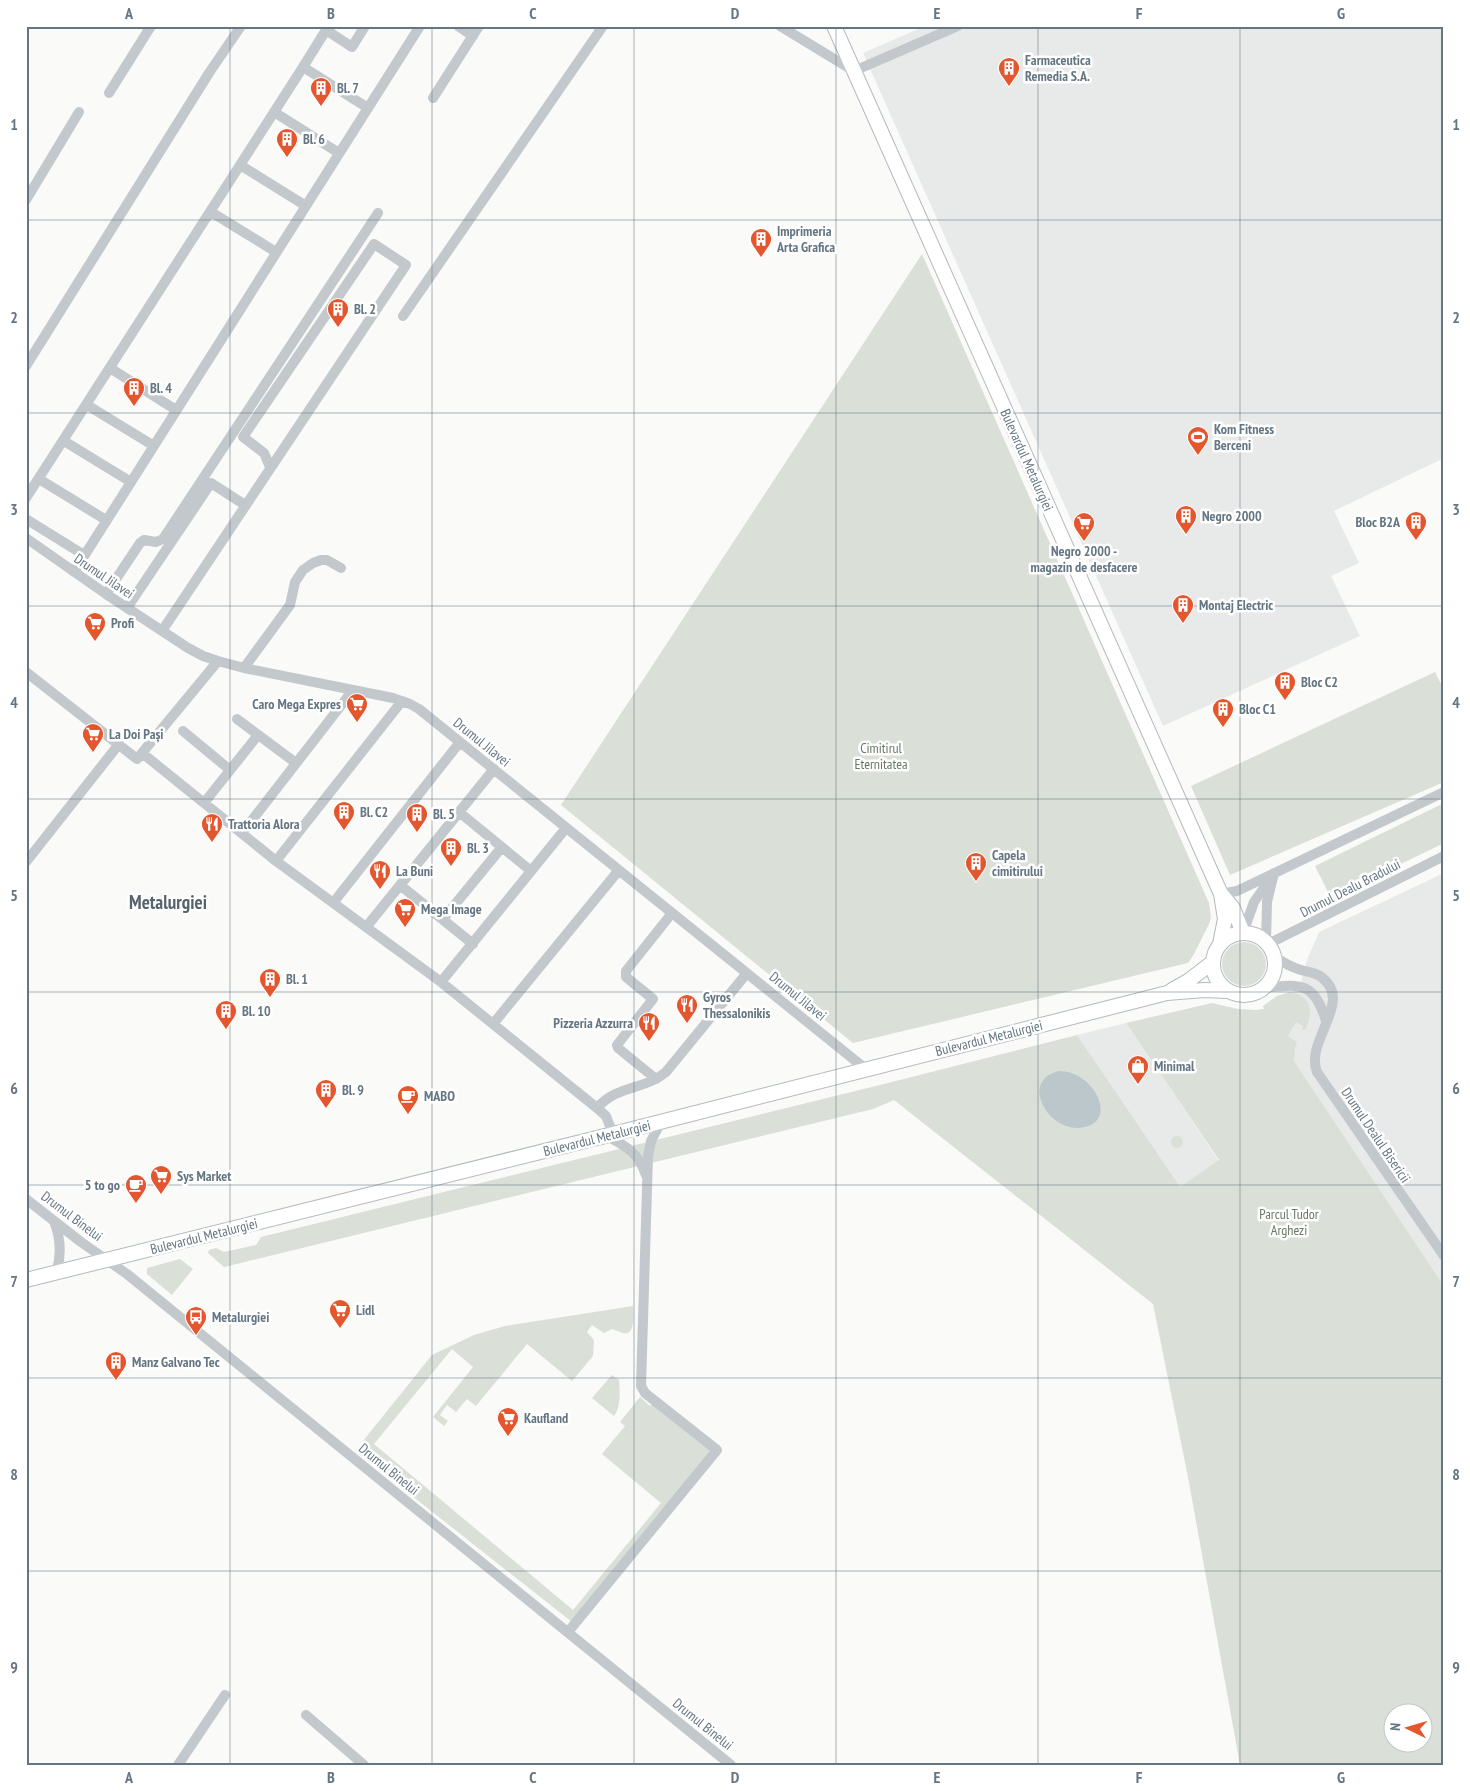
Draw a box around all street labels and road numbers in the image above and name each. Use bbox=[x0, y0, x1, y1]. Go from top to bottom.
street label: Bulevardul Metalurgiei bbox=[996, 406, 1058, 514]
street label: Drumul Jilavei bbox=[71, 549, 137, 603]
street label: Drumul Jilavei bbox=[450, 714, 514, 770]
street label: Drumul Dealu Bradului bbox=[1297, 855, 1403, 921]
street label: Drumul Jilavei bbox=[766, 968, 830, 1024]
street label: Bulevardul Metalurgiei bbox=[933, 1016, 1045, 1060]
street label: Drumul Dealul Bisericii bbox=[1337, 1084, 1415, 1186]
street label: Bulevardul Metalurgiei bbox=[541, 1116, 653, 1160]
street label: Drumul Binelui bbox=[38, 1187, 106, 1245]
street label: Bulevardul Metalurgiei bbox=[148, 1214, 260, 1258]
street label: Drumul Binelui bbox=[355, 1439, 423, 1499]
street label: Drumul Binelui bbox=[669, 1694, 737, 1754]

